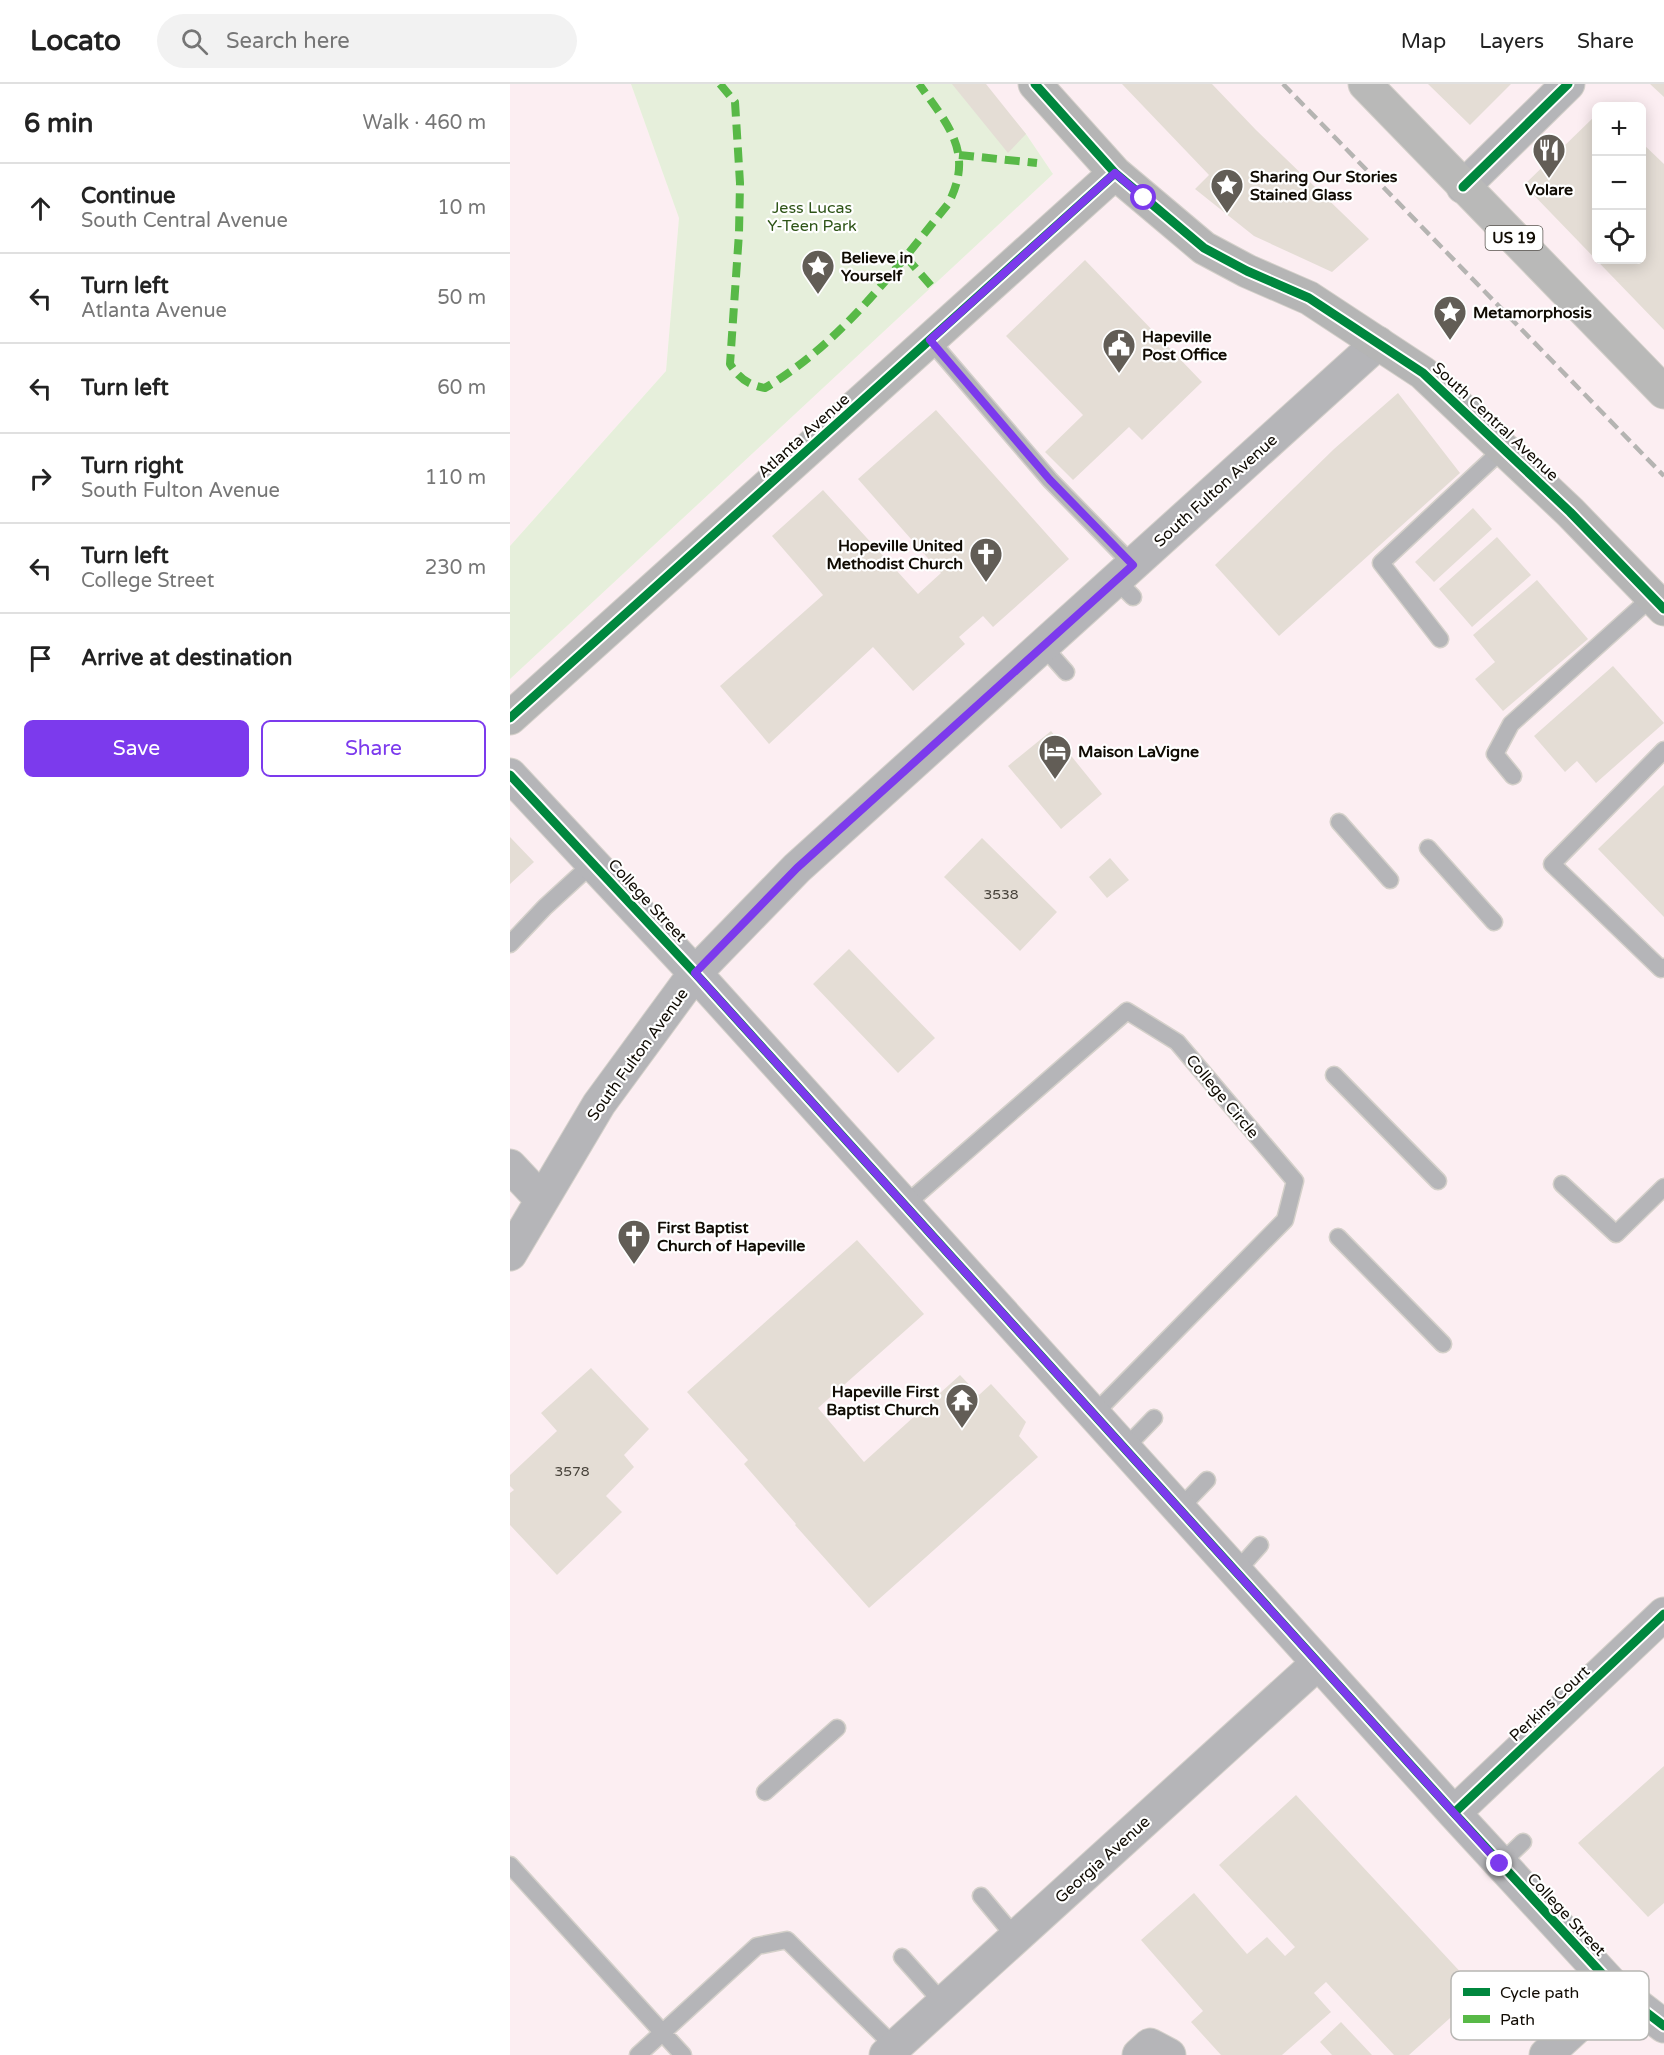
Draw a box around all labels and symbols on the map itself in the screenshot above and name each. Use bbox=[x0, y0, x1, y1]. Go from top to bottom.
restaurant icon: Volare bbox=[1531, 132, 1567, 179]
place icon: Sharing Our Stories Stained Glass bbox=[1209, 167, 1245, 214]
place label: Sharing Our Stories Stained Glass bbox=[1250, 167, 1398, 205]
place label: Volare bbox=[1525, 180, 1573, 200]
route start bbox=[1130, 184, 1156, 210]
park label: Jess Lucas Y-Teen Park bbox=[767, 198, 857, 236]
road number: US 19 bbox=[1486, 226, 1542, 250]
place icon: Believe in Yourself bbox=[800, 248, 836, 295]
place label: Believe in Yourself bbox=[841, 248, 913, 286]
place icon: Metamorphosis bbox=[1432, 294, 1468, 341]
place label: Metamorphosis bbox=[1473, 303, 1592, 323]
public building icon: Hapeville Post Office bbox=[1101, 327, 1137, 374]
place label: Hapeville Post Office bbox=[1142, 327, 1227, 365]
street label: South Central Avenue bbox=[1428, 358, 1563, 485]
street label: Atlanta Avenue bbox=[754, 389, 854, 482]
street label: South Fulton Avenue bbox=[1150, 430, 1281, 551]
place label: Hopeville United Methodist Church bbox=[826, 536, 963, 574]
church icon: Hopeville United Methodist Church bbox=[968, 536, 1004, 583]
hotel icon: Maison LaVigne bbox=[1037, 733, 1073, 780]
place label: Maison LaVigne bbox=[1078, 742, 1199, 762]
street label: College Street bbox=[604, 855, 691, 947]
house number: 3538 bbox=[983, 886, 1019, 903]
street label: South Fulton Avenue bbox=[583, 984, 693, 1125]
street label: College Circle bbox=[1181, 1051, 1263, 1143]
church icon: First Baptist Church of Hapeville bbox=[616, 1218, 652, 1265]
place label: First Baptist Church of Hapeville bbox=[657, 1218, 805, 1256]
place label: Hapeville First Baptist Church bbox=[826, 1382, 940, 1420]
temple icon: Hapeville First Baptist Church bbox=[944, 1382, 980, 1429]
house number: 3578 bbox=[554, 1463, 590, 1480]
street label: Perkins Court bbox=[1505, 1661, 1594, 1746]
street label: Georgia Avenue bbox=[1051, 1812, 1154, 1908]
route end bbox=[1486, 1850, 1512, 1876]
street label: College Street bbox=[1523, 1869, 1610, 1961]
legend bbox=[1451, 1971, 1649, 2040]
text: Cycle path bbox=[1500, 1983, 1579, 2003]
text: Path bbox=[1500, 2010, 1535, 2030]

